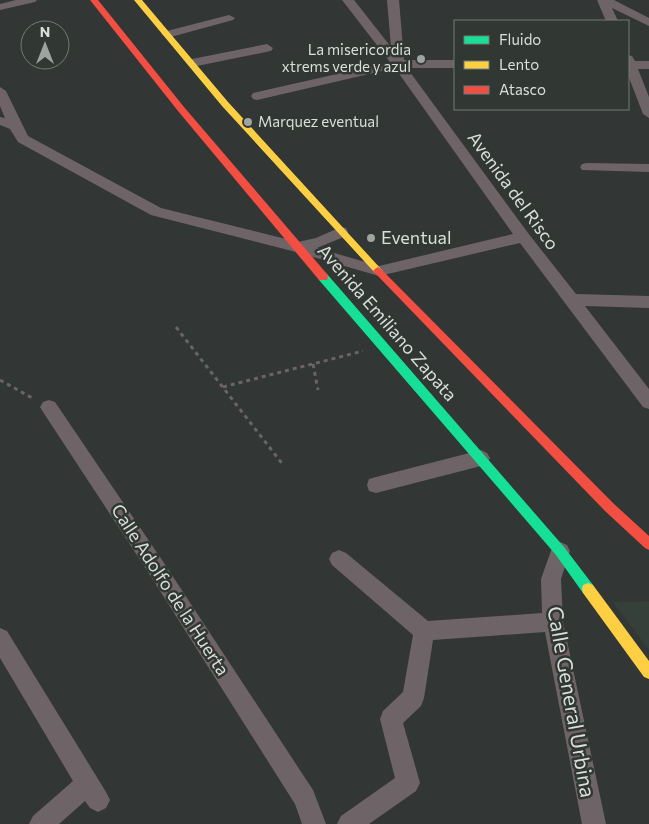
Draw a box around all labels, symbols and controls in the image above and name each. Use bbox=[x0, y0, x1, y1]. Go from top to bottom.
north arrow bbox=[20, 20, 70, 70]
legend bbox=[454, 20, 629, 110]
text: N bbox=[40, 23, 50, 40]
text: Fluido bbox=[499, 30, 541, 48]
place label: La misericordia xtrems verde y azul bbox=[282, 40, 411, 75]
marker: La misericordia xtrems verde y azul bbox=[415, 53, 427, 65]
text: Lento bbox=[499, 55, 539, 73]
text: Atasco bbox=[499, 80, 546, 98]
place label: Marquez eventual bbox=[258, 112, 379, 130]
marker: Marquez eventual bbox=[242, 116, 254, 128]
street label: Avenida del Risco bbox=[464, 127, 564, 254]
place label: Eventual bbox=[381, 226, 452, 248]
marker: Eventual bbox=[365, 232, 377, 244]
street label: Avenida Emiliano Zapata bbox=[314, 239, 462, 405]
street label: Calle Adolfo de la Huerta bbox=[107, 499, 235, 679]
street label: Calle General Urbina bbox=[543, 604, 602, 799]

